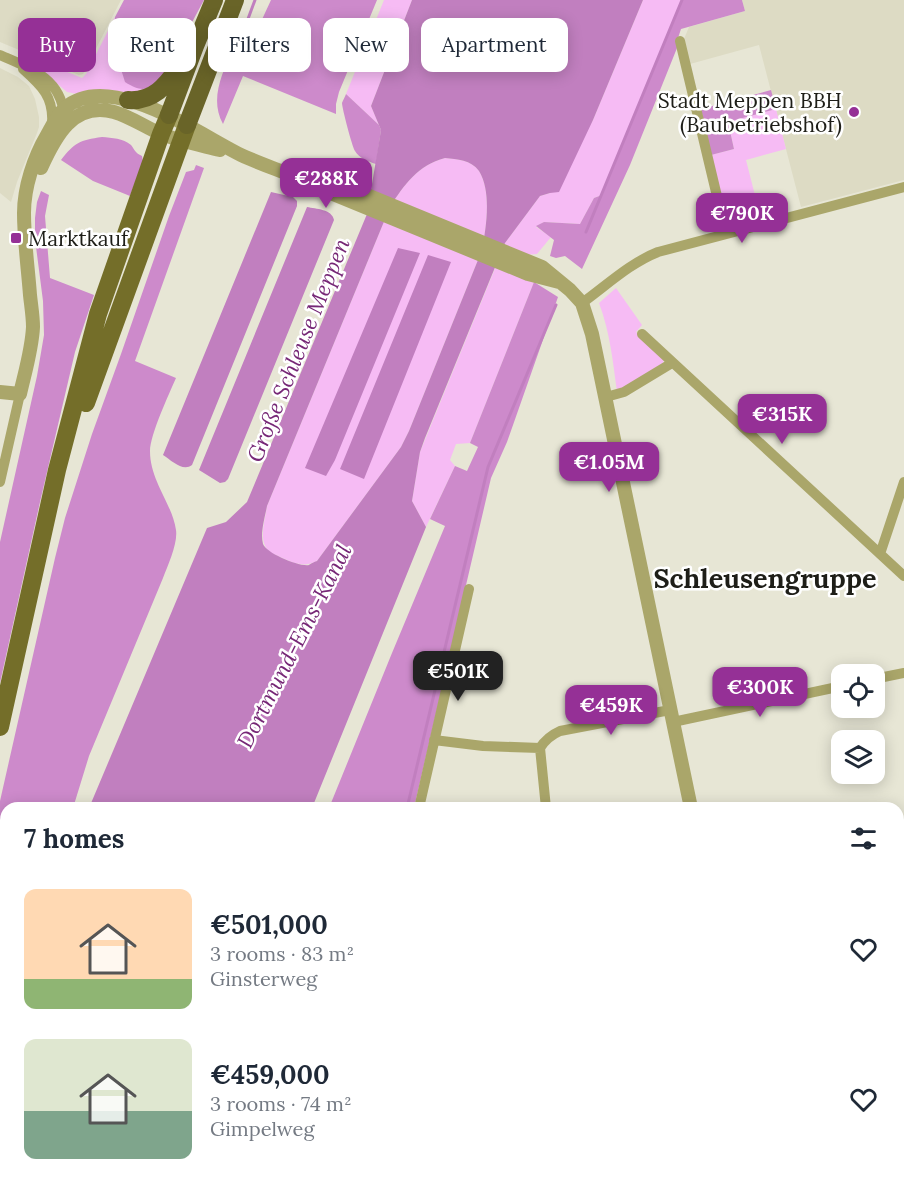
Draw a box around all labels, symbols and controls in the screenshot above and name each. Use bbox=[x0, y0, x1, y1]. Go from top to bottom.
chip: Buy bbox=[18, 18, 96, 72]
chip: Rent bbox=[108, 18, 196, 72]
chip: Filters bbox=[208, 18, 311, 72]
chip: New bbox=[323, 18, 409, 72]
chip: Apartment bbox=[421, 18, 568, 72]
place label: Stadt Meppen BBH (Baubetriebshof) bbox=[658, 87, 842, 138]
marker: Stadt Meppen BBH (Baubetriebshof) bbox=[847, 105, 861, 119]
pin: €288K bbox=[284, 158, 368, 209]
text: €288K bbox=[294, 165, 358, 190]
pin: €790K bbox=[700, 193, 784, 244]
text: €790K bbox=[710, 200, 774, 225]
place label: Marktkauf bbox=[28, 225, 130, 252]
marker: Marktkauf bbox=[9, 231, 23, 245]
water label: Große Schleuse Meppen bbox=[240, 234, 356, 466]
pin: €315K bbox=[740, 394, 824, 445]
text: €315K bbox=[752, 401, 812, 426]
pin: €1.05M bbox=[560, 442, 658, 493]
text: €1.05M bbox=[573, 449, 645, 474]
water label: Dortmund-Ems-Kanal bbox=[231, 540, 357, 752]
district label: Schleusengruppe bbox=[653, 561, 877, 595]
pin: €501K bbox=[416, 651, 500, 702]
text: €501K bbox=[427, 658, 489, 683]
map controls bbox=[831, 664, 885, 784]
button: locate bbox=[831, 664, 885, 718]
pin: €300K bbox=[718, 667, 802, 718]
text: €300K bbox=[726, 674, 794, 699]
pin: €459K bbox=[569, 685, 653, 736]
text: €459K bbox=[579, 692, 643, 717]
button: layers bbox=[831, 730, 885, 784]
text: 7 homes bbox=[24, 822, 124, 855]
icon: filters bbox=[847, 822, 880, 855]
text: €501,000 bbox=[210, 908, 328, 941]
icon: home bbox=[72, 913, 144, 985]
icon: heart bbox=[847, 933, 880, 966]
text: 3 rooms · 83 m² bbox=[210, 941, 354, 966]
text: Ginsterweg bbox=[210, 966, 317, 991]
text: €459,000 bbox=[210, 1058, 330, 1091]
icon: home bbox=[72, 1063, 144, 1135]
icon: heart bbox=[847, 1083, 880, 1116]
text: 3 rooms · 74 m² bbox=[210, 1091, 352, 1116]
text: Gimpelweg bbox=[210, 1116, 315, 1141]

